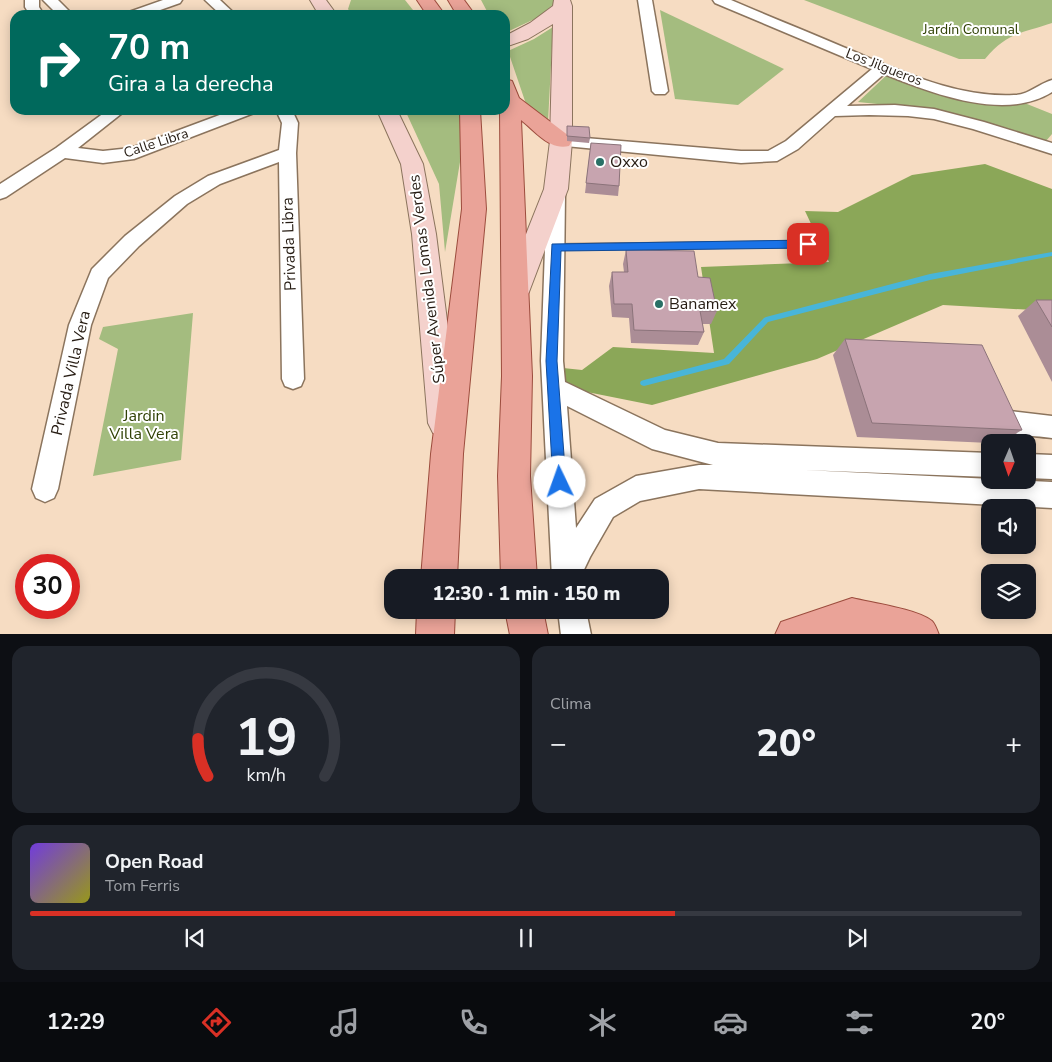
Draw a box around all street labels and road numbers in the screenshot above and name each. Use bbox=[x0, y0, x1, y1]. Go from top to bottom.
street label: Los Jilgueros bbox=[843, 44, 925, 90]
street label: Calle Libra bbox=[121, 124, 191, 162]
street label: Súper Avenida Lomas Verdes bbox=[403, 173, 451, 385]
street label: Privada Libra bbox=[276, 197, 302, 291]
street label: Privada Villa Vera bbox=[46, 308, 96, 438]

